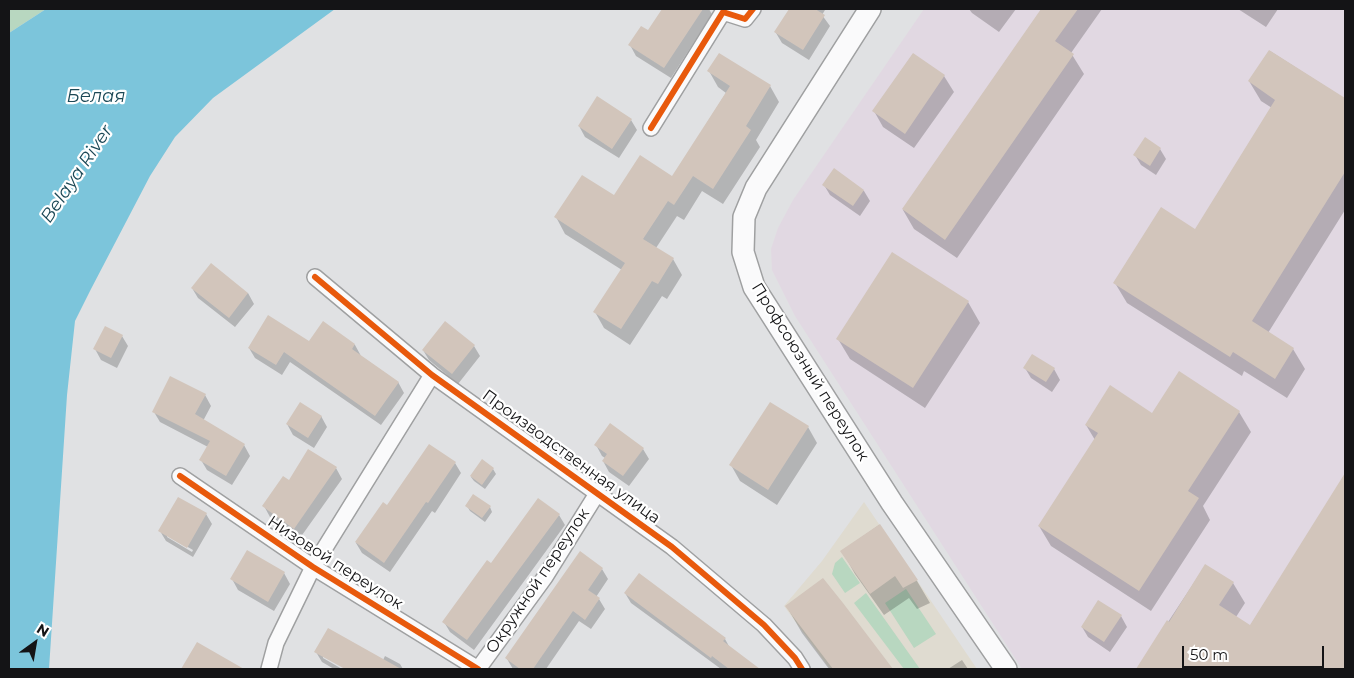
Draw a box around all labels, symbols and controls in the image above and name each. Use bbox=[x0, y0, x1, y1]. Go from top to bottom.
water label: Белая bbox=[67, 86, 125, 108]
water label: Belaya River bbox=[36, 121, 118, 227]
street label: Профсоюзный переулок bbox=[747, 279, 873, 465]
street label: Производственная улица bbox=[478, 386, 664, 528]
street label: Окружной переулок bbox=[482, 505, 594, 657]
street label: Низовой переулок bbox=[264, 512, 406, 614]
north arrow bbox=[10, 618, 60, 668]
text: N bbox=[33, 620, 53, 641]
scale bar bbox=[1184, 636, 1326, 668]
text: 50 m bbox=[1190, 645, 1228, 664]

